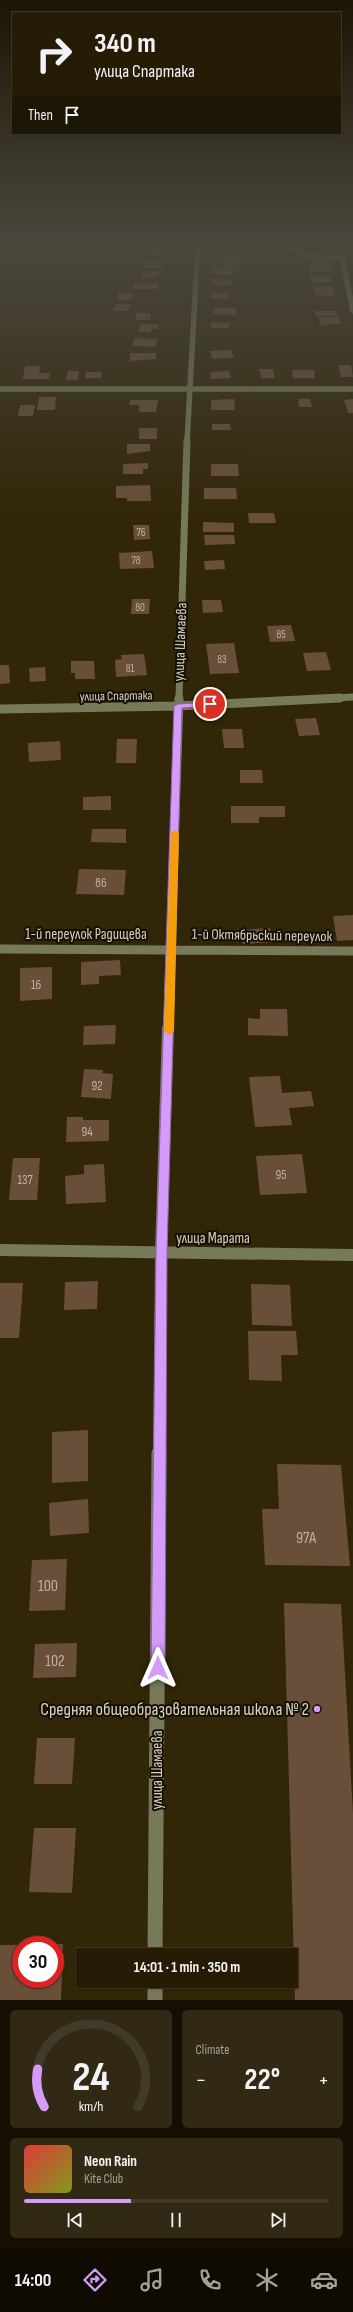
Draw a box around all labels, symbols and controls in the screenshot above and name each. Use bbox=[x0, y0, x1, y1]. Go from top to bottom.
text: 340 m bbox=[94, 27, 156, 60]
icon: right bbox=[28, 28, 80, 80]
text: улица Спартака bbox=[94, 61, 195, 82]
icon: arrive bbox=[61, 104, 83, 126]
text: Then bbox=[28, 106, 53, 125]
house number: 76 bbox=[136, 526, 146, 539]
house number: 78 bbox=[131, 554, 141, 567]
house number: 80 bbox=[135, 601, 145, 614]
street label: улица Шамаева bbox=[170, 602, 191, 682]
house number: 85 bbox=[276, 628, 286, 641]
house number: 83 bbox=[217, 653, 227, 666]
house number: 81 bbox=[126, 662, 134, 675]
street label: улица Спартака bbox=[79, 687, 153, 705]
pin bbox=[193, 687, 227, 721]
icon: arrive bbox=[199, 693, 221, 715]
house number: 86 bbox=[95, 875, 107, 891]
street label: 1-й переулок Радищева bbox=[25, 925, 147, 944]
street label: 1-й Октябрьский переулок bbox=[192, 925, 333, 946]
house number: 16 bbox=[31, 977, 41, 993]
house number: 92 bbox=[91, 1078, 103, 1094]
house number: 94 bbox=[81, 1124, 93, 1140]
house number: 95 bbox=[276, 1167, 286, 1183]
house number: 137 bbox=[17, 1172, 33, 1188]
street label: улица Марата bbox=[176, 1229, 250, 1248]
house number: 97А bbox=[296, 1529, 316, 1548]
house number: 100 bbox=[38, 1577, 58, 1596]
position arrow bbox=[137, 1647, 179, 1689]
house number: 102 bbox=[45, 1652, 65, 1671]
place label: Средняя общеобразовательная школа № 2 bbox=[40, 1699, 309, 1720]
marker: Средняя общеобразовательная школа № 2 bbox=[312, 1704, 322, 1714]
street label: улица Шамаева bbox=[148, 1730, 167, 1809]
speed limit sign: 30 bbox=[12, 1936, 64, 1988]
text: 14:01 · 1 min · 350 m bbox=[134, 1958, 240, 1977]
text: Climate bbox=[196, 2042, 229, 2058]
text: 24 bbox=[72, 2053, 109, 2102]
text: 22° bbox=[244, 2062, 280, 2098]
text: − bbox=[196, 2067, 206, 2094]
text: + bbox=[318, 2067, 329, 2094]
text: km/h bbox=[78, 2098, 103, 2115]
text: Neon Rain bbox=[84, 2152, 137, 2171]
text: Kite Club bbox=[84, 2171, 123, 2187]
icon: previous bbox=[64, 2209, 86, 2231]
icon: pause bbox=[165, 2209, 187, 2231]
icon: next bbox=[267, 2209, 289, 2231]
icon: directions bbox=[81, 2266, 109, 2294]
icon: music bbox=[138, 2266, 166, 2294]
icon: phone bbox=[196, 2266, 224, 2294]
icon: climate bbox=[253, 2266, 281, 2294]
icon: car bbox=[310, 2266, 338, 2294]
text: 14:00 bbox=[15, 2270, 51, 2291]

